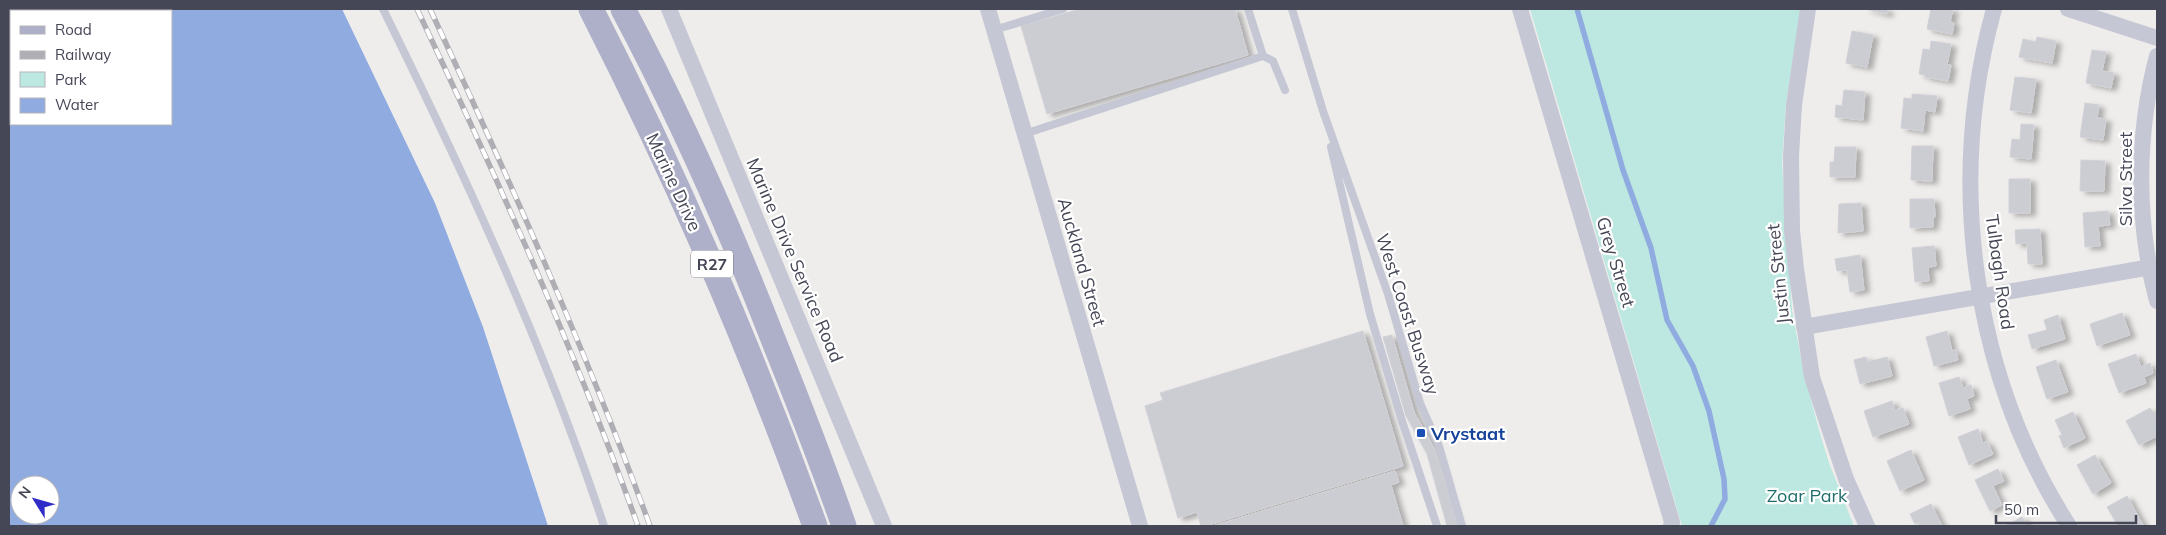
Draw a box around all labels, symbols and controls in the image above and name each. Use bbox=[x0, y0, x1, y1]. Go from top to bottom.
legend bbox=[10, 10, 172, 125]
text: Road bbox=[55, 20, 92, 39]
text: Railway bbox=[55, 45, 111, 64]
text: Park bbox=[55, 70, 87, 89]
text: Water bbox=[55, 95, 99, 114]
street label: Marine Drive bbox=[641, 129, 707, 235]
street label: Silva Street bbox=[2114, 132, 2137, 226]
street label: Marine Drive Service Road bbox=[742, 154, 848, 366]
street label: Auckland Street bbox=[1053, 195, 1111, 329]
street label: Tulbagh Road bbox=[1981, 213, 2019, 331]
street label: Grey Street bbox=[1591, 214, 1641, 310]
street label: Justin Street bbox=[1761, 223, 1795, 325]
street label: West Coast Busway bbox=[1371, 230, 1445, 398]
road number: R27 bbox=[691, 250, 733, 278]
place label: Vrystaat bbox=[1430, 422, 1505, 445]
marker: Vrystaat bbox=[1415, 427, 1427, 439]
north arrow bbox=[10, 475, 60, 525]
text: N bbox=[14, 483, 35, 502]
park label: Zoar Park bbox=[1767, 484, 1848, 507]
scale bar bbox=[1996, 492, 2136, 524]
text: 50 m bbox=[2004, 500, 2039, 519]

